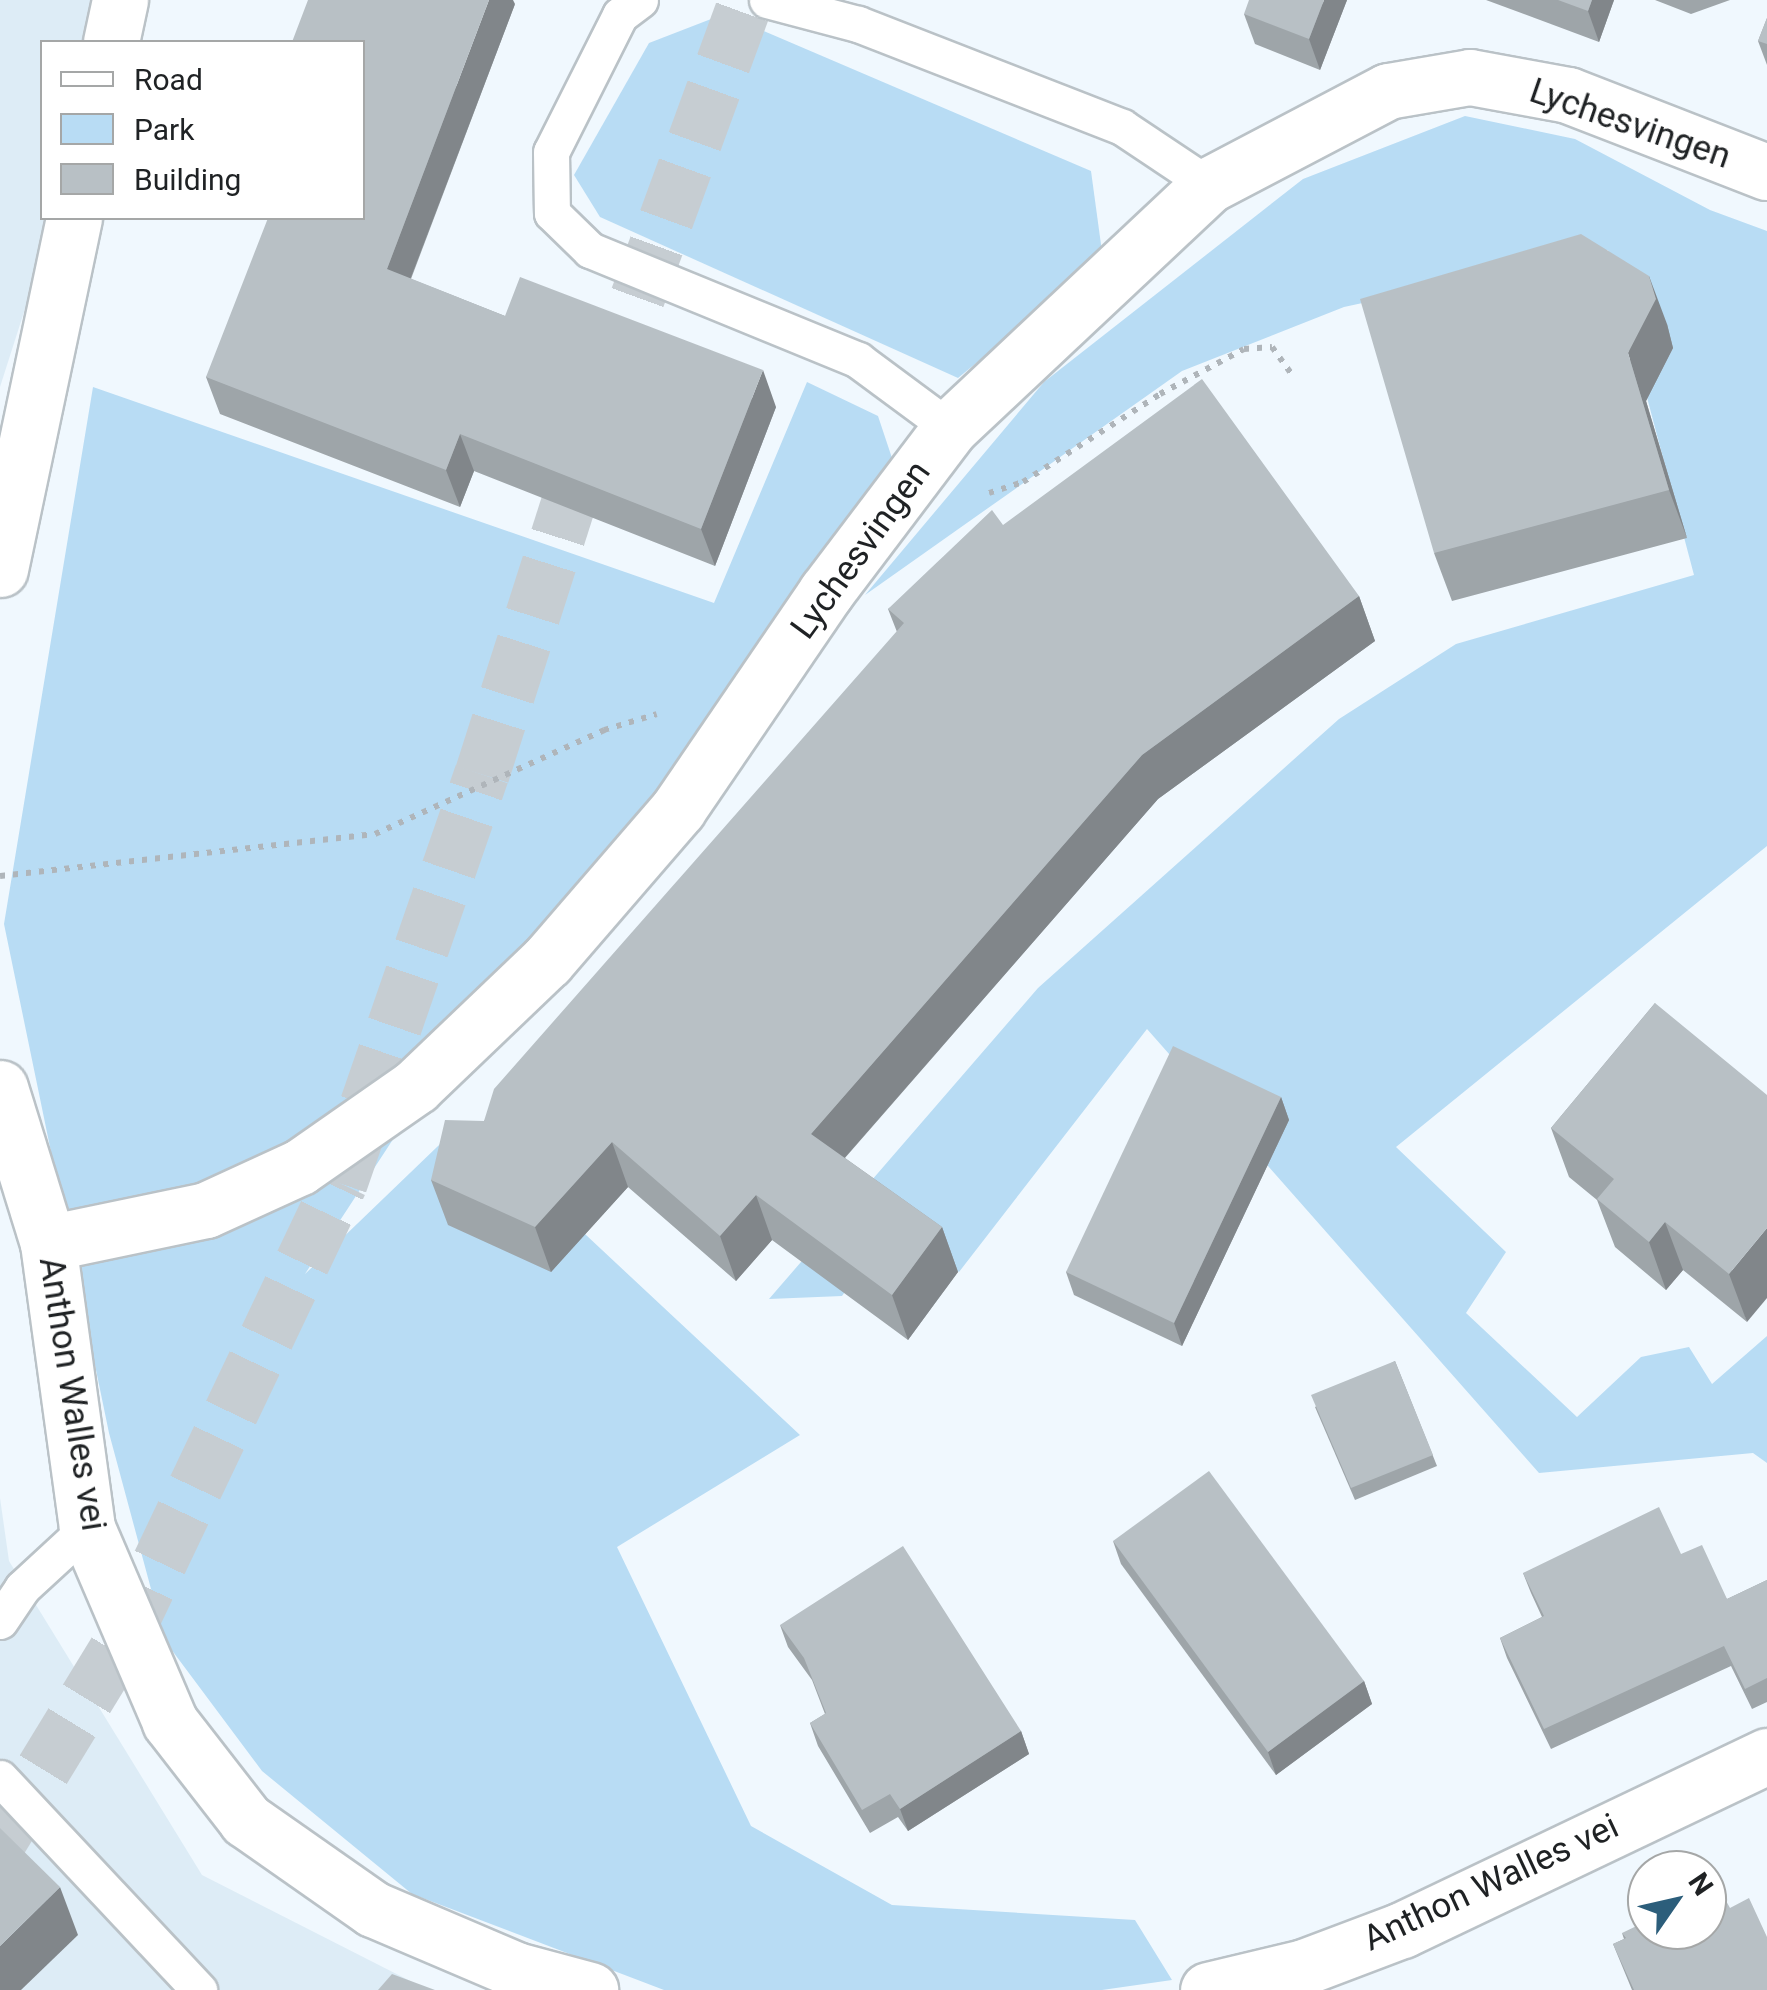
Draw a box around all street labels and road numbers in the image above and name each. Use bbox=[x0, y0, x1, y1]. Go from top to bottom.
street label: Lychesvingen bbox=[1524, 70, 1736, 178]
street label: Lychesvingen bbox=[782, 453, 940, 647]
street label: Anthon Walles vei bbox=[30, 1254, 114, 1534]
street label: Anthon Walles vei bbox=[1357, 1806, 1625, 1960]

